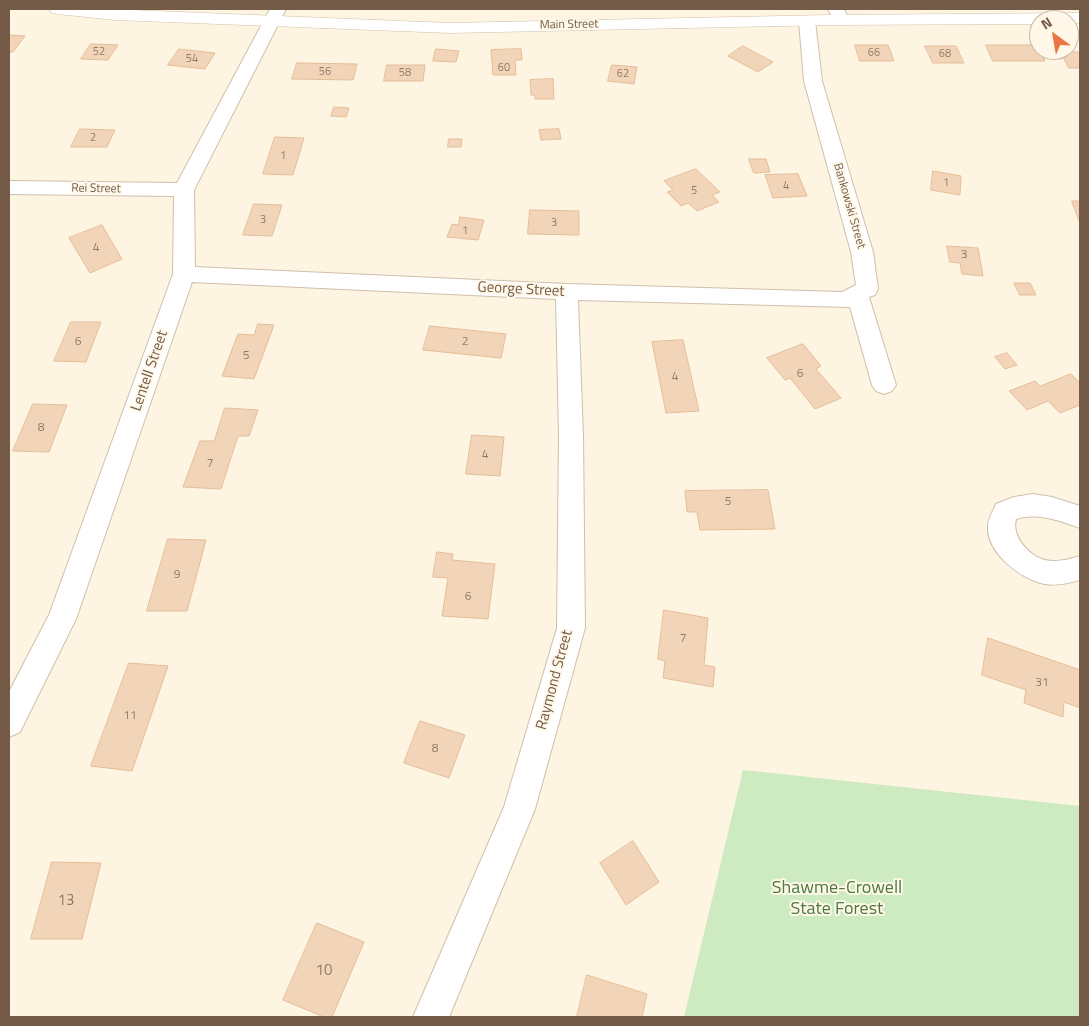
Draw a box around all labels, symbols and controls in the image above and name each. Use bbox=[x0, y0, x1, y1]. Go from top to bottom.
north arrow bbox=[1029, 10, 1079, 60]
text: N bbox=[1037, 11, 1056, 34]
street label: Main Street bbox=[540, 17, 598, 33]
house number: 52 bbox=[93, 45, 105, 59]
house number: 66 bbox=[868, 46, 880, 60]
house number: 68 bbox=[939, 47, 951, 61]
house number: 54 bbox=[186, 52, 198, 66]
house number: 60 bbox=[498, 61, 510, 75]
house number: 56 bbox=[319, 65, 331, 79]
house number: 58 bbox=[399, 66, 411, 80]
house number: 62 bbox=[617, 67, 629, 81]
house number: 2 bbox=[90, 131, 96, 145]
house number: 1 bbox=[280, 149, 286, 163]
street label: Bankowski Street bbox=[830, 162, 868, 250]
house number: 1 bbox=[943, 176, 949, 190]
house number: 4 bbox=[783, 179, 789, 193]
street label: Rei Street bbox=[71, 181, 121, 197]
house number: 5 bbox=[691, 184, 697, 198]
house number: 3 bbox=[260, 213, 266, 227]
house number: 3 bbox=[551, 216, 557, 230]
house number: 1 bbox=[462, 224, 468, 238]
house number: 4 bbox=[93, 241, 99, 255]
house number: 3 bbox=[961, 248, 967, 262]
street label: George Street bbox=[477, 279, 565, 301]
street label: Lentell Street bbox=[128, 328, 172, 414]
house number: 6 bbox=[75, 335, 81, 349]
house number: 2 bbox=[462, 335, 468, 349]
house number: 5 bbox=[243, 349, 249, 363]
house number: 6 bbox=[797, 367, 803, 381]
house number: 4 bbox=[672, 370, 678, 384]
house number: 8 bbox=[38, 421, 44, 435]
house number: 4 bbox=[482, 448, 488, 462]
house number: 7 bbox=[207, 457, 213, 471]
house number: 5 bbox=[725, 495, 731, 509]
house number: 9 bbox=[174, 568, 180, 582]
house number: 6 bbox=[465, 590, 471, 604]
street label: Raymond Street bbox=[533, 628, 577, 732]
house number: 7 bbox=[680, 632, 686, 646]
house number: 31 bbox=[1035, 676, 1049, 690]
house number: 11 bbox=[123, 709, 137, 723]
house number: 8 bbox=[432, 742, 438, 756]
park label: Shawme-Crowell State Forest bbox=[772, 878, 902, 921]
house number: 13 bbox=[58, 892, 74, 910]
house number: 10 bbox=[316, 962, 332, 980]

